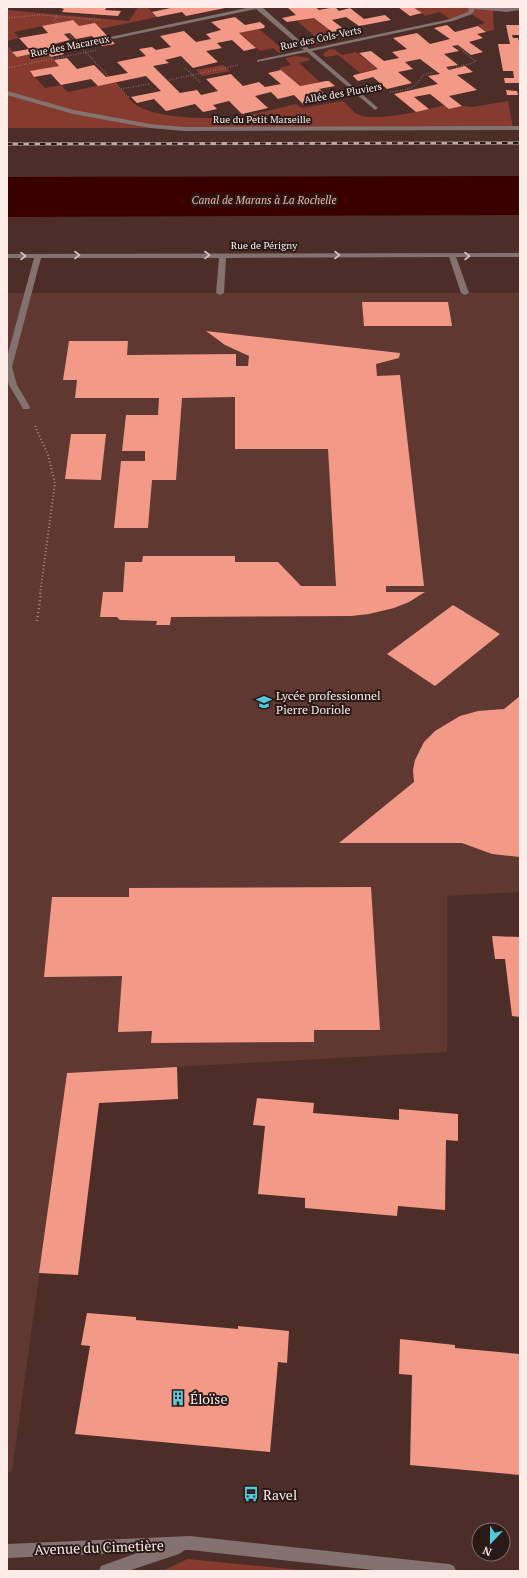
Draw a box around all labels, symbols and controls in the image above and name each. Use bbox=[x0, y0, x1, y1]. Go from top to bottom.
street label: Rue des Cols-Verts bbox=[279, 23, 363, 53]
street label: Rue des Macareux bbox=[29, 32, 111, 60]
street label: Allée des Pluviers bbox=[303, 80, 383, 106]
street label: Rue du Petit Marseille bbox=[213, 113, 311, 126]
water label: Canal de Marans à La Rochelle bbox=[192, 193, 336, 207]
street label: Rue de Périgny bbox=[231, 239, 298, 252]
one-way arrow bbox=[74, 251, 80, 259]
one-way arrow bbox=[204, 251, 210, 259]
one-way arrow bbox=[334, 251, 340, 259]
one-way arrow bbox=[20, 252, 26, 260]
one-way arrow bbox=[464, 252, 470, 260]
place label: Lycée professionnel Pierre Doriole bbox=[276, 688, 381, 717]
school or university icon: Lycée professionnel Pierre Doriole bbox=[255, 693, 273, 711]
building icon: Éloïse bbox=[169, 1389, 187, 1407]
place label: Éloïse bbox=[190, 1389, 227, 1408]
bus stop icon: Ravel bbox=[242, 1485, 260, 1503]
place label: Ravel bbox=[263, 1485, 297, 1504]
north arrow bbox=[471, 1522, 511, 1562]
street label: Avenue du Cimetière bbox=[34, 1535, 164, 1559]
text: N bbox=[480, 1543, 494, 1559]

